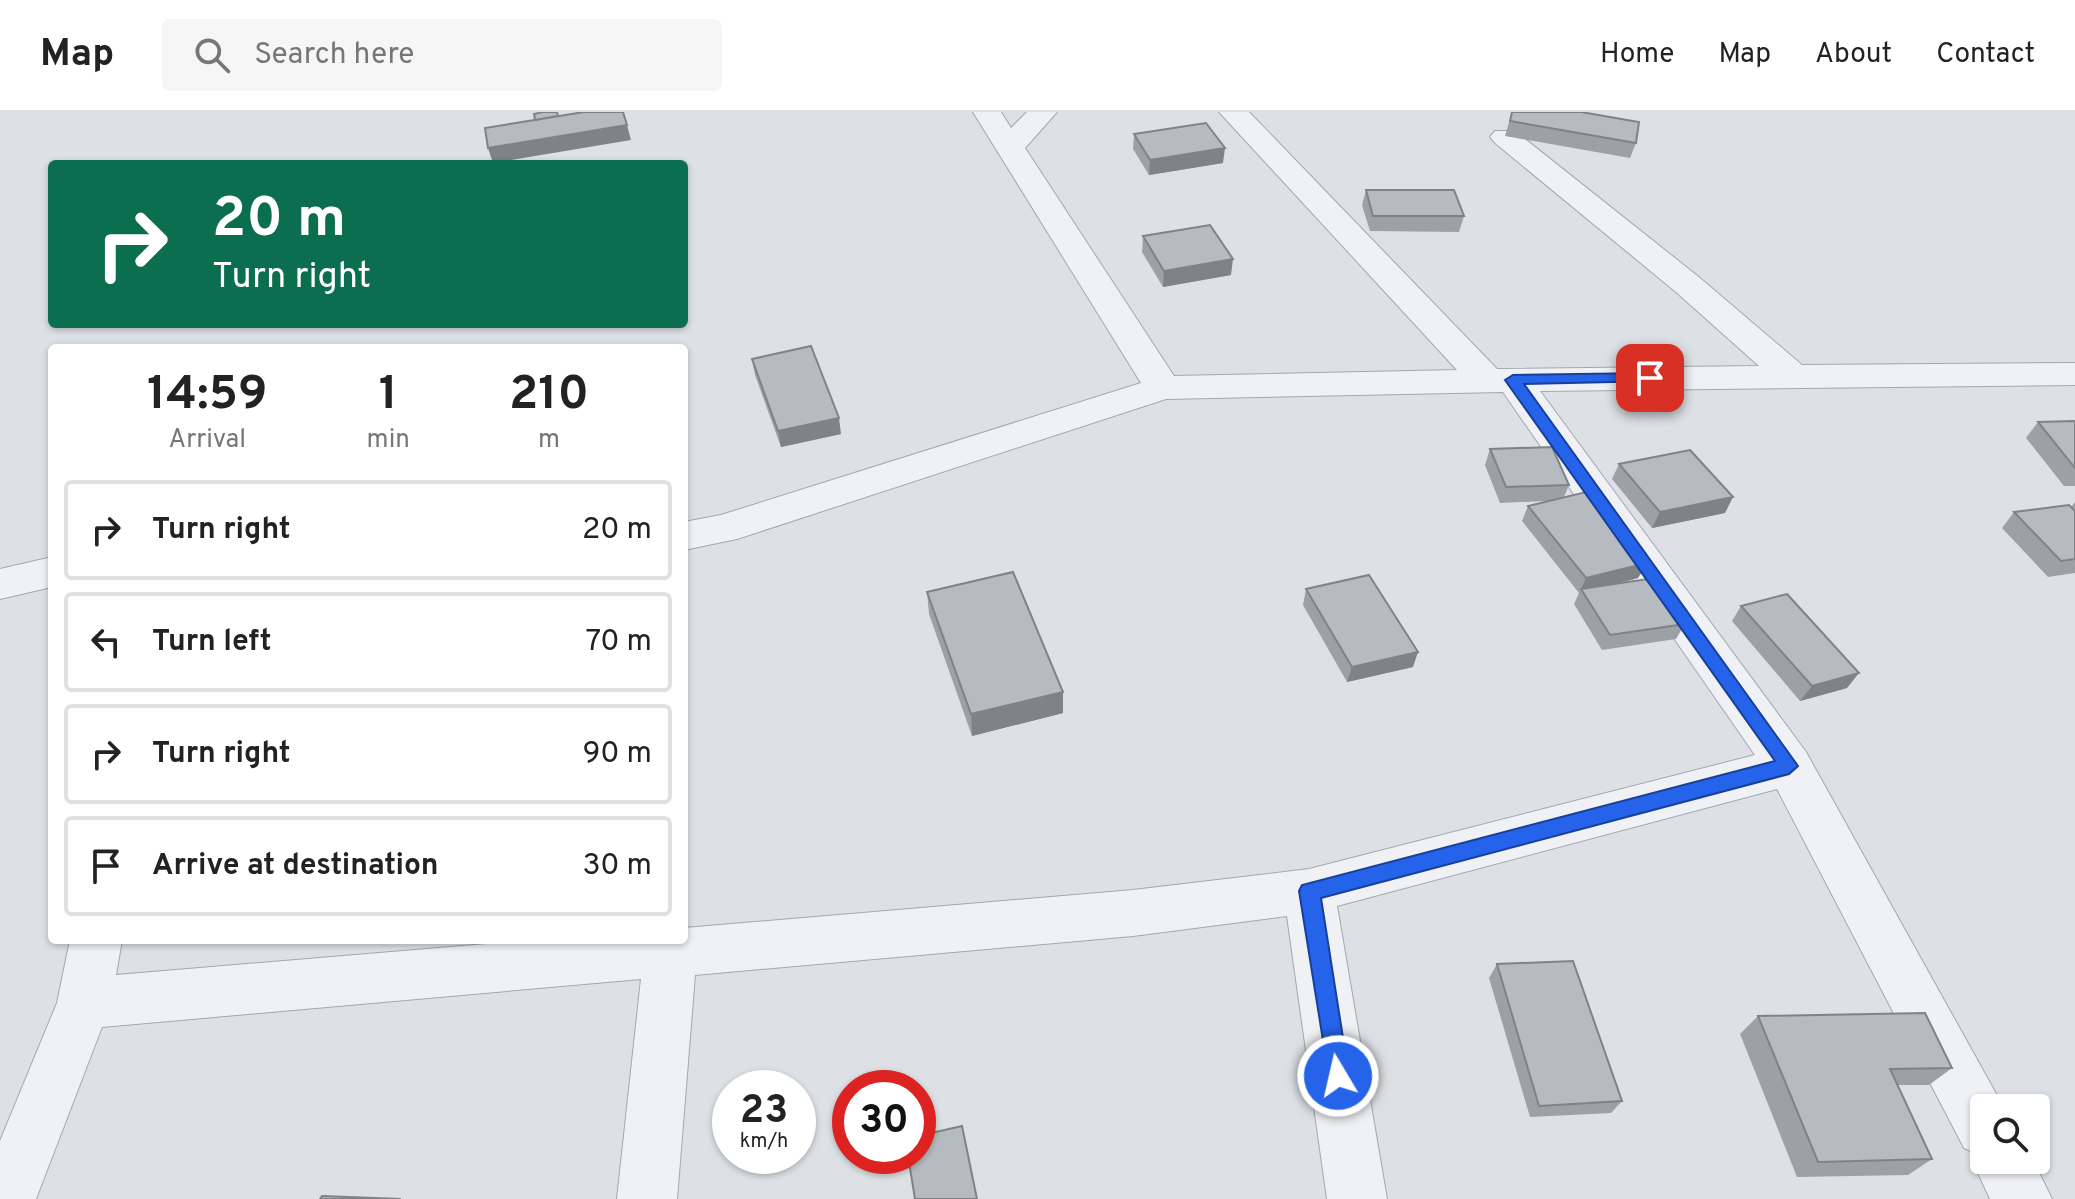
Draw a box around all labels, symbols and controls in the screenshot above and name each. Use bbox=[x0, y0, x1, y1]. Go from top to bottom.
search box bbox=[162, 19, 722, 91]
text: Map bbox=[40, 31, 114, 80]
icon: search bbox=[190, 33, 234, 77]
text: Search here bbox=[254, 37, 414, 74]
text: Home bbox=[1600, 37, 1674, 73]
text: Map bbox=[1718, 37, 1771, 73]
text: About bbox=[1815, 37, 1892, 73]
text: Contact bbox=[1936, 37, 2035, 73]
text: 20 m bbox=[212, 186, 346, 256]
icon: right bbox=[80, 192, 184, 296]
text: Turn right bbox=[212, 255, 371, 301]
pin bbox=[1616, 344, 1684, 412]
icon: arrive bbox=[1628, 356, 1672, 400]
text: 14:59 bbox=[147, 366, 268, 426]
text: 1 bbox=[379, 366, 398, 426]
text: 210 bbox=[509, 366, 589, 426]
text: Arrival bbox=[169, 424, 246, 457]
text: min bbox=[367, 424, 410, 457]
text: m bbox=[538, 424, 560, 457]
icon: right bbox=[84, 508, 128, 552]
text: Turn right bbox=[152, 512, 290, 549]
text: 20 m bbox=[582, 512, 652, 549]
icon: left bbox=[84, 620, 128, 664]
text: Turn left bbox=[152, 624, 272, 661]
text: 70 m bbox=[586, 624, 652, 661]
icon: right bbox=[84, 732, 128, 776]
text: Turn right bbox=[152, 736, 290, 773]
text: 90 m bbox=[583, 736, 652, 773]
icon: arrive bbox=[84, 844, 128, 888]
text: Arrive at destination bbox=[152, 848, 438, 885]
text: 30 m bbox=[583, 848, 652, 885]
position arrow bbox=[1296, 1034, 1380, 1118]
speed limit sign: 30 bbox=[832, 1070, 936, 1174]
text: 23 bbox=[740, 1087, 788, 1137]
map controls bbox=[1970, 1094, 2050, 1174]
button: search bbox=[1970, 1094, 2050, 1174]
text: km/h bbox=[740, 1129, 788, 1155]

